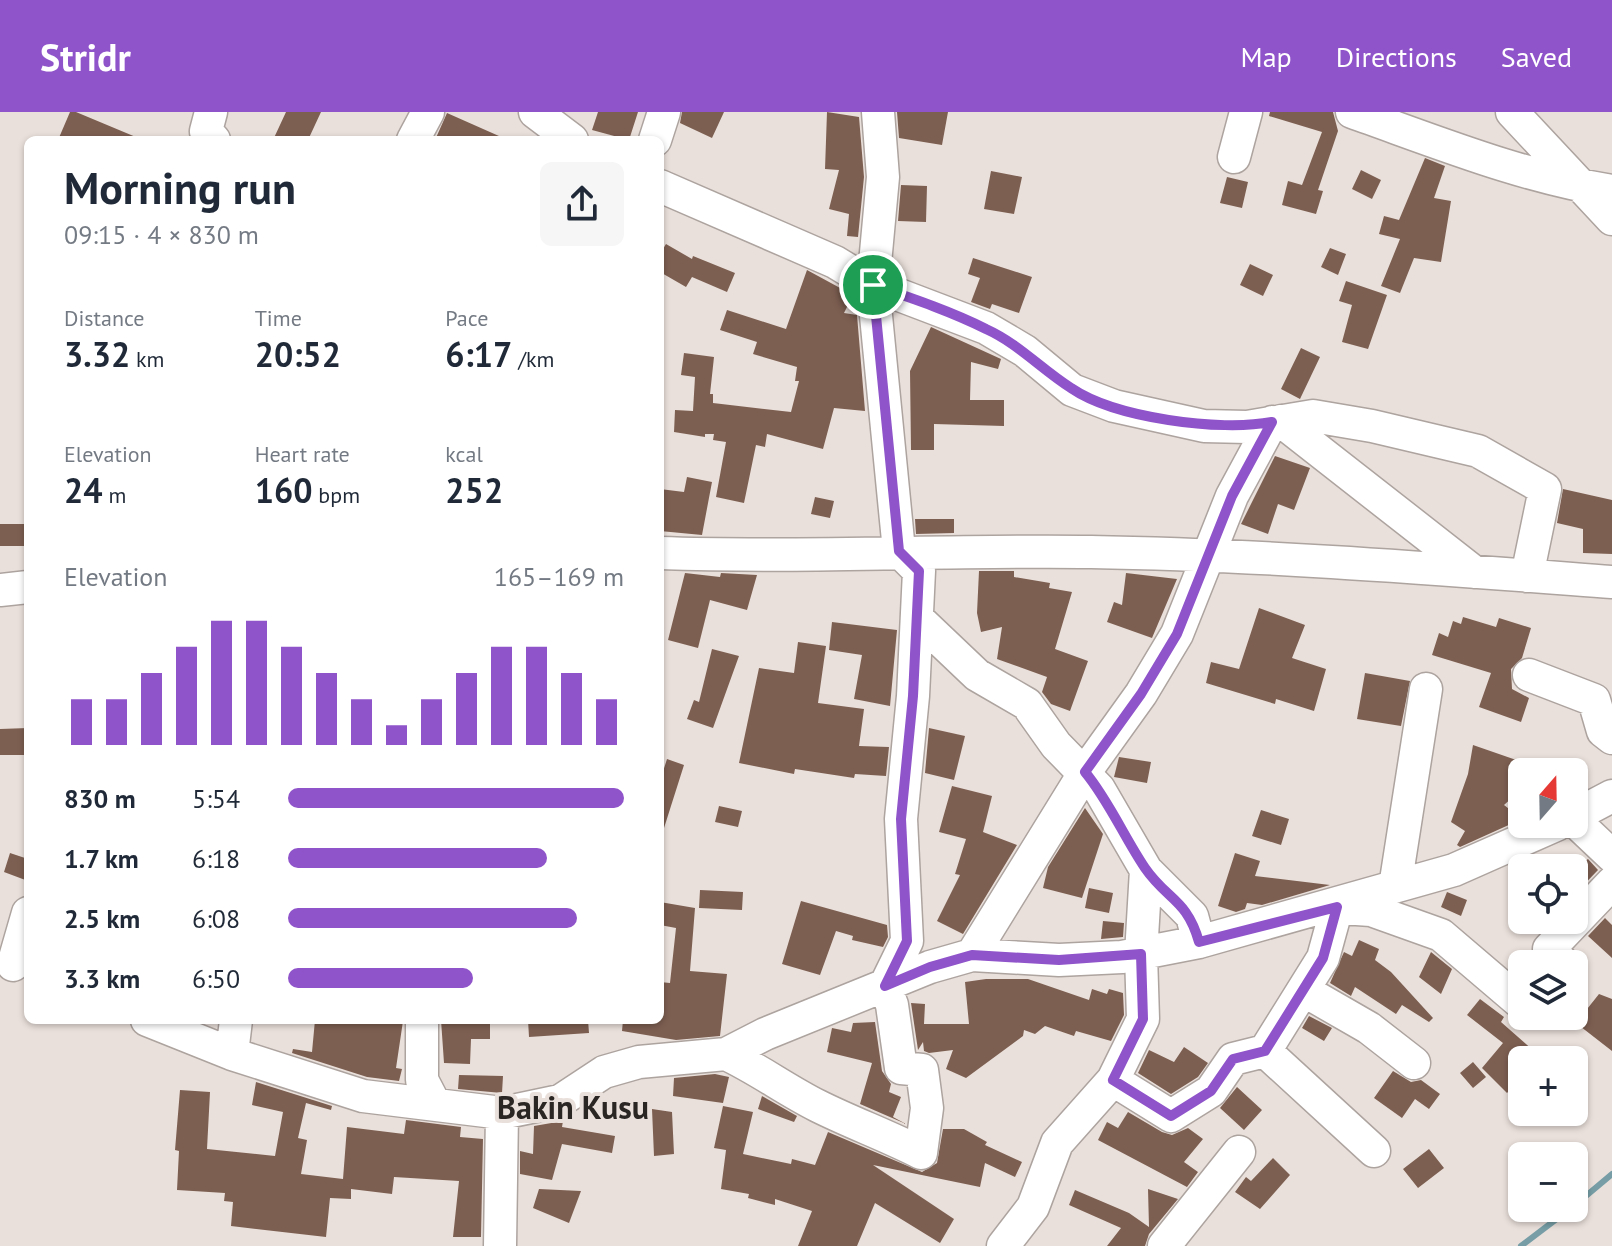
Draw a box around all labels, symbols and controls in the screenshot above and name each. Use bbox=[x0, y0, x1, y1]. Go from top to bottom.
text: Stridr bbox=[40, 32, 131, 81]
text: Map bbox=[1241, 38, 1292, 75]
text: Directions bbox=[1336, 38, 1457, 75]
text: Saved bbox=[1501, 38, 1572, 75]
text: Morning run bbox=[64, 159, 296, 216]
button: share bbox=[540, 162, 624, 246]
text: 09:15 · 4 × 830 m bbox=[64, 218, 259, 251]
pin bbox=[839, 251, 907, 319]
icon: arrive bbox=[851, 263, 895, 307]
text: Distance bbox=[64, 304, 145, 332]
text: Time bbox=[255, 304, 302, 332]
text: Pace bbox=[445, 304, 488, 332]
text: 3.32 bbox=[64, 332, 130, 376]
text: 20:52 bbox=[255, 332, 341, 376]
text: 6:17 bbox=[445, 332, 512, 376]
text: km bbox=[130, 345, 164, 373]
text: /km bbox=[512, 345, 554, 373]
text: Elevation bbox=[64, 440, 152, 468]
text: Heart rate bbox=[255, 440, 350, 468]
text: kcal bbox=[445, 440, 483, 468]
text: 24 bbox=[64, 468, 103, 512]
text: 160 bbox=[255, 468, 313, 512]
text: 252 bbox=[445, 468, 503, 512]
text: m bbox=[103, 481, 126, 509]
text: bpm bbox=[313, 481, 360, 509]
text: Elevation bbox=[64, 560, 168, 593]
text: 165–169 m bbox=[494, 560, 624, 593]
north arrow bbox=[1508, 758, 1588, 838]
map controls bbox=[1508, 758, 1588, 1222]
text: 830 m bbox=[64, 782, 136, 815]
text: 5:54 bbox=[192, 782, 240, 815]
text: 1.7 km bbox=[64, 842, 139, 875]
text: 6:18 bbox=[192, 842, 240, 875]
button: locate bbox=[1508, 854, 1588, 934]
text: 2.5 km bbox=[64, 902, 140, 935]
text: 6:08 bbox=[192, 902, 240, 935]
button: layers bbox=[1508, 950, 1588, 1030]
text: 3.3 km bbox=[64, 962, 140, 995]
text: 6:50 bbox=[192, 962, 240, 995]
button: + bbox=[1508, 1046, 1588, 1126]
district label: Bakin Kusu bbox=[497, 1086, 649, 1128]
button: − bbox=[1508, 1142, 1588, 1222]

